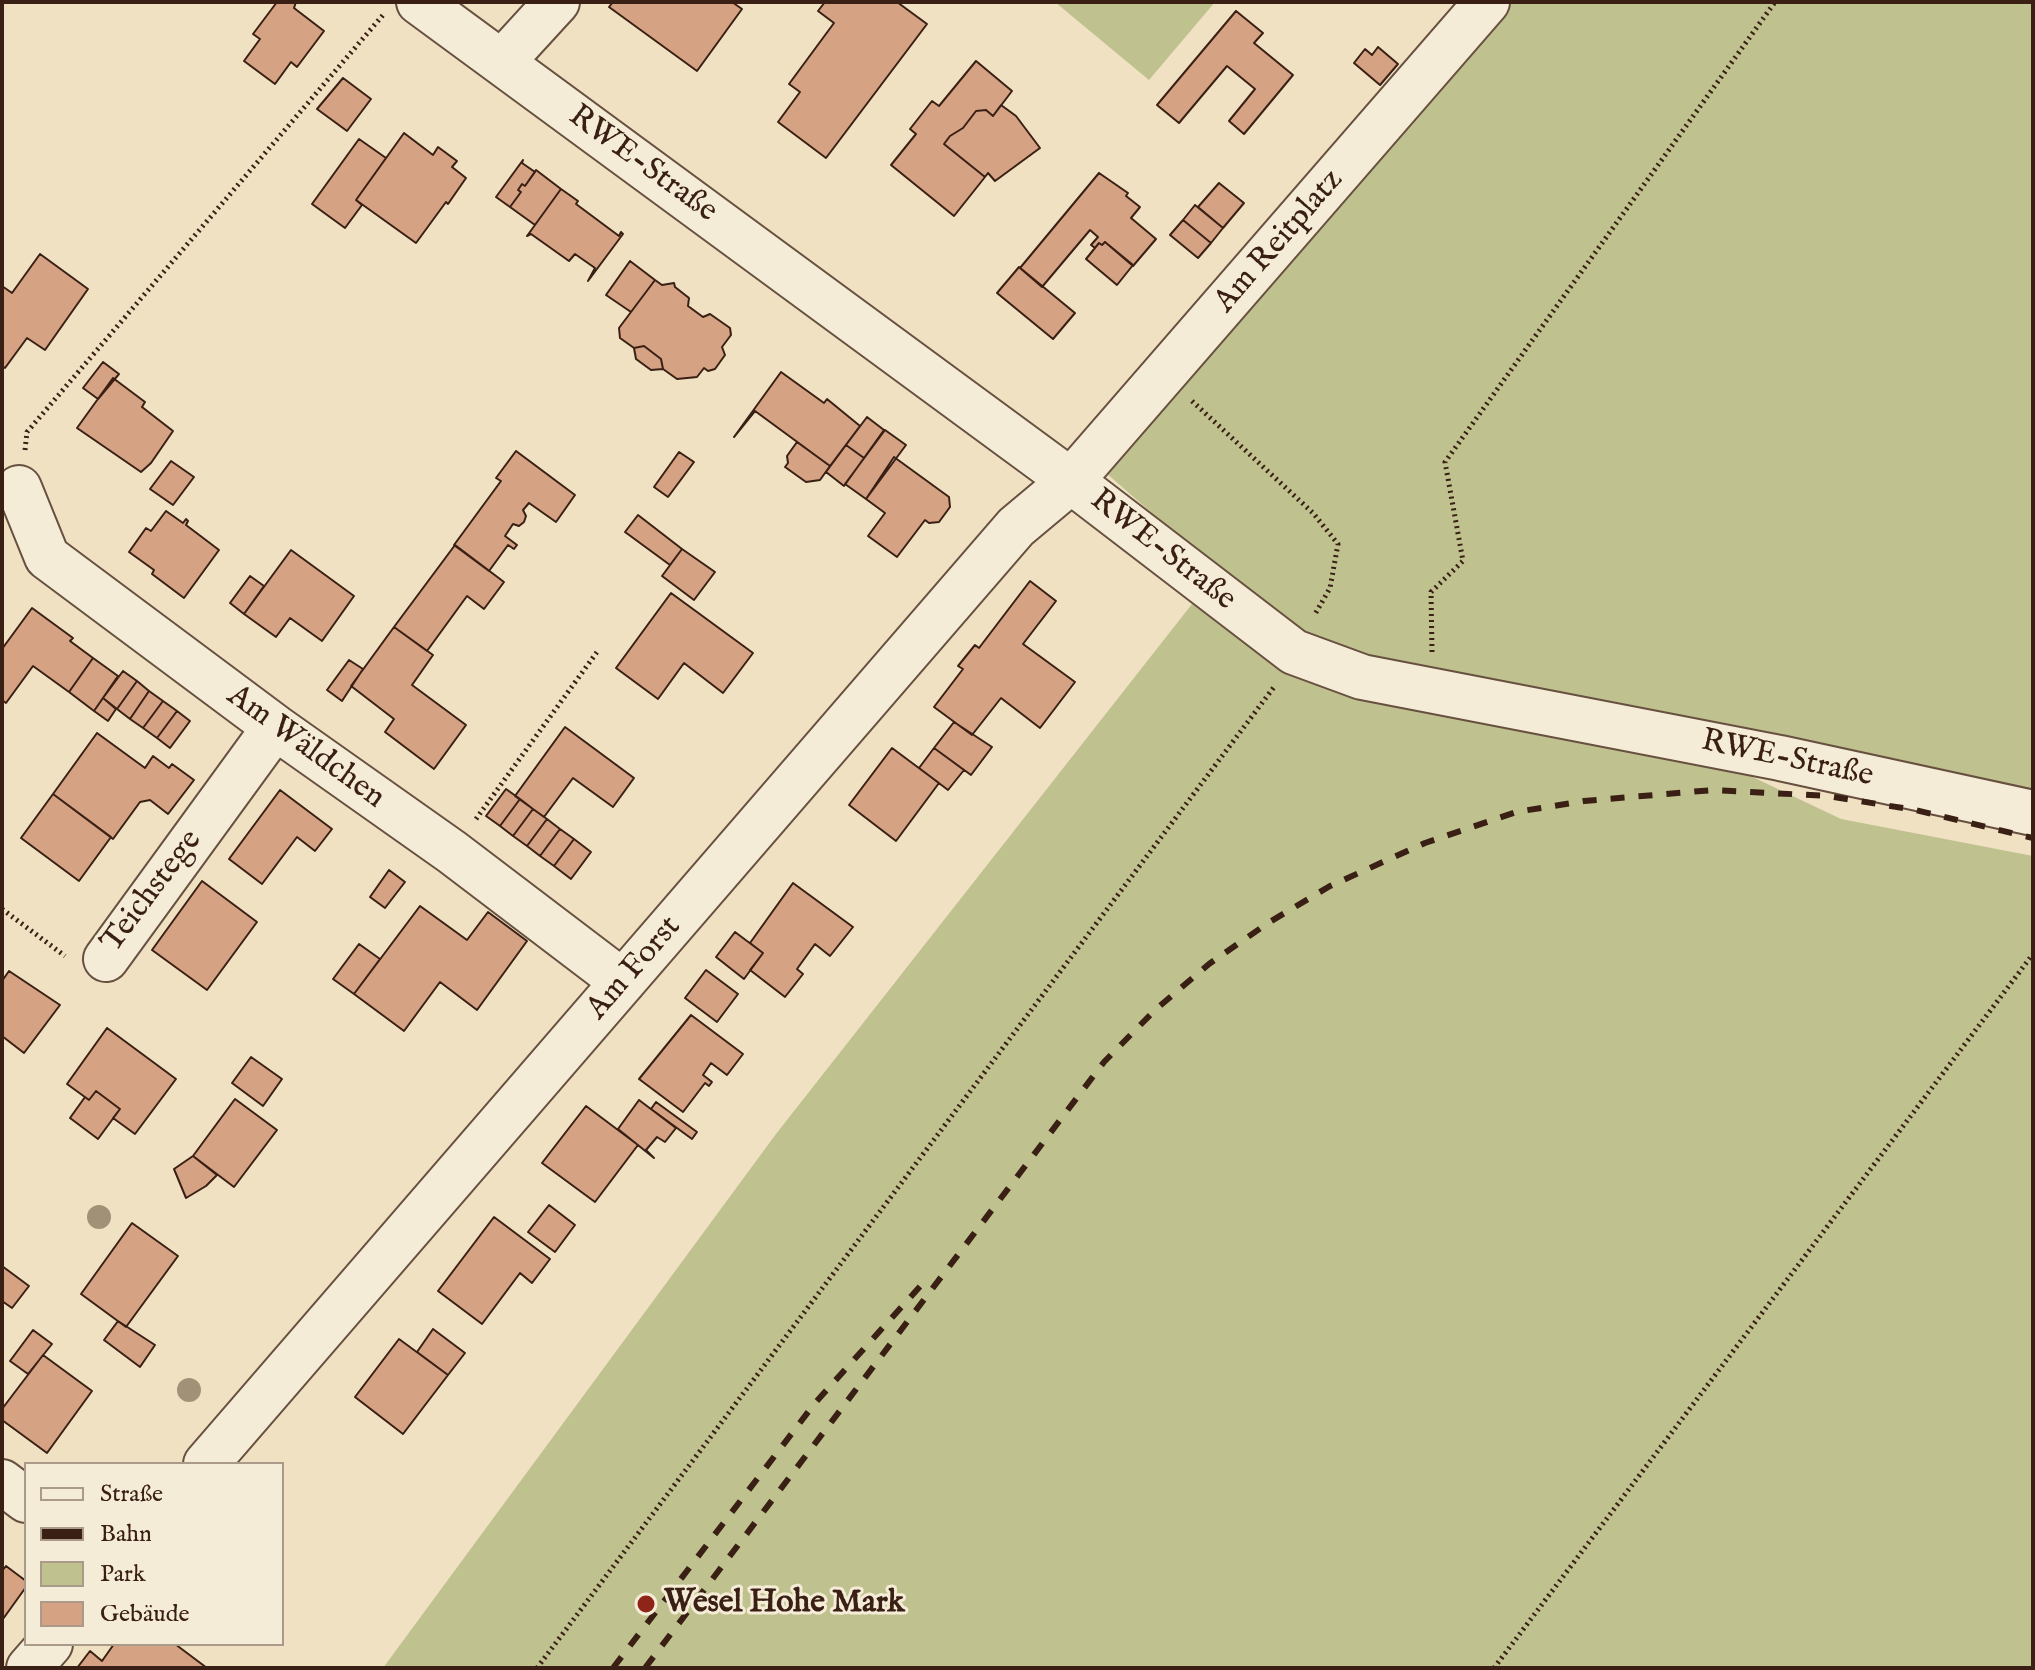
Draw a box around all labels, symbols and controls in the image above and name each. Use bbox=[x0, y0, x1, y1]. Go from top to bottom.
street label: RWE-Straße bbox=[560, 98, 724, 232]
street label: Am Reitplatz bbox=[1207, 163, 1353, 321]
street label: RWE-Straße bbox=[1081, 482, 1243, 620]
street label: Am Wäldchen bbox=[219, 678, 391, 818]
street label: RWE-Straße bbox=[1698, 723, 1876, 797]
street label: Teichstege bbox=[95, 823, 211, 961]
street label: Am Forst bbox=[580, 909, 690, 1029]
legend bbox=[24, 1462, 284, 1646]
text: Straße bbox=[100, 1479, 163, 1510]
text: Bahn bbox=[100, 1519, 152, 1550]
text: Park bbox=[100, 1559, 146, 1590]
place label: Wesel Hohe Mark bbox=[664, 1585, 905, 1623]
marker: Wesel Hohe Mark bbox=[635, 1593, 657, 1615]
text: Gebäude bbox=[100, 1599, 190, 1630]

